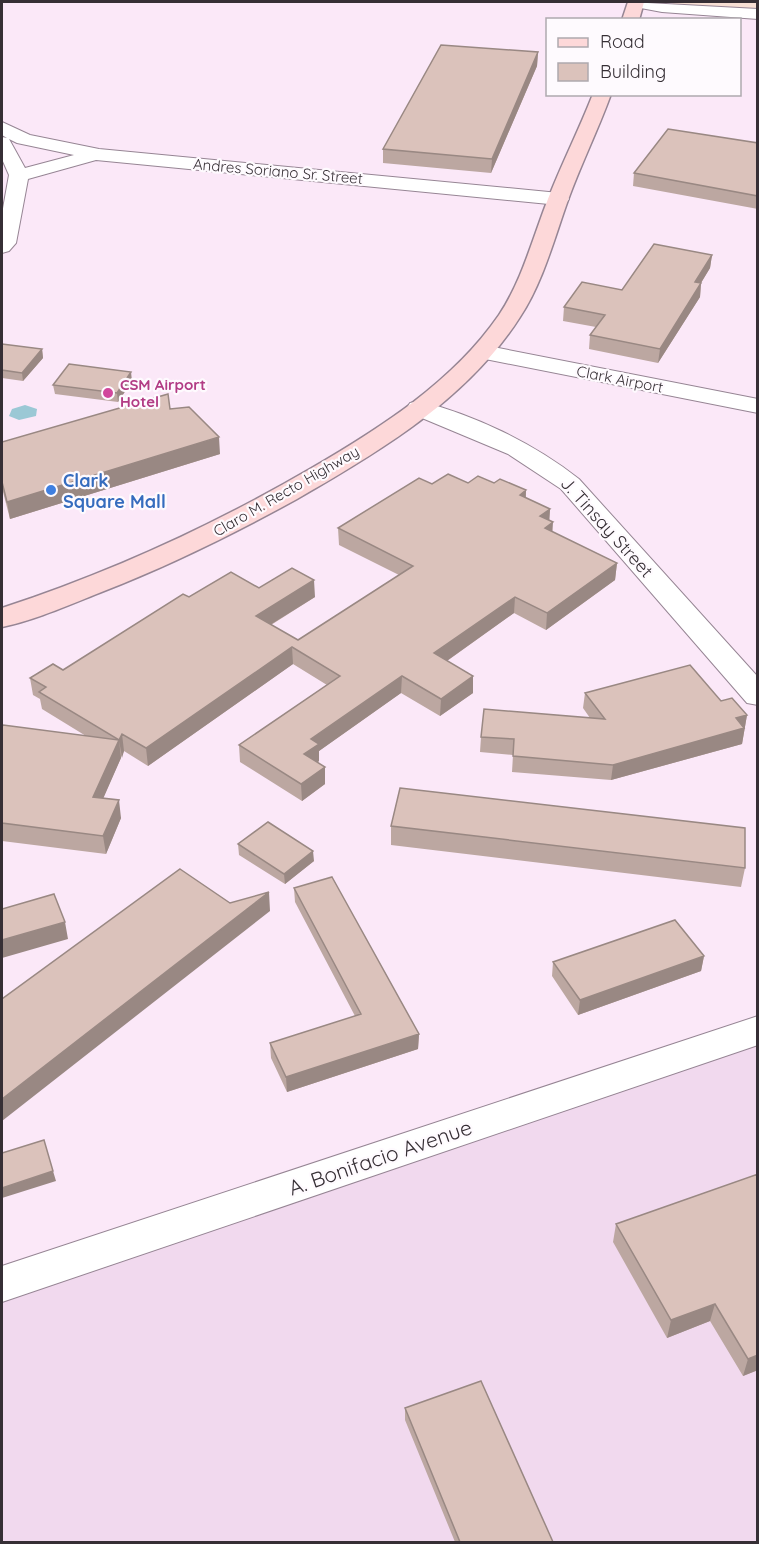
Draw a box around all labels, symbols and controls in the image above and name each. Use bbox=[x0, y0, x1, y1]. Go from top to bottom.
legend bbox=[546, 18, 741, 96]
text: Road bbox=[600, 30, 645, 53]
text: Building bbox=[600, 60, 666, 83]
street label: Andres Soriano Sr. Street bbox=[192, 154, 364, 188]
street label: Clark Airport bbox=[575, 361, 665, 397]
place label: CSM Airport Hotel bbox=[120, 375, 206, 411]
marker: CSM Airport Hotel bbox=[101, 386, 115, 400]
street label: Claro M. Recto Highway bbox=[210, 441, 362, 541]
place label: Clark Square Mall bbox=[63, 469, 166, 513]
street label: J. Tinsay Street bbox=[556, 472, 658, 582]
marker: Clark Square Mall bbox=[44, 483, 58, 497]
street label: A. Bonifacio Avenue bbox=[285, 1113, 475, 1201]

